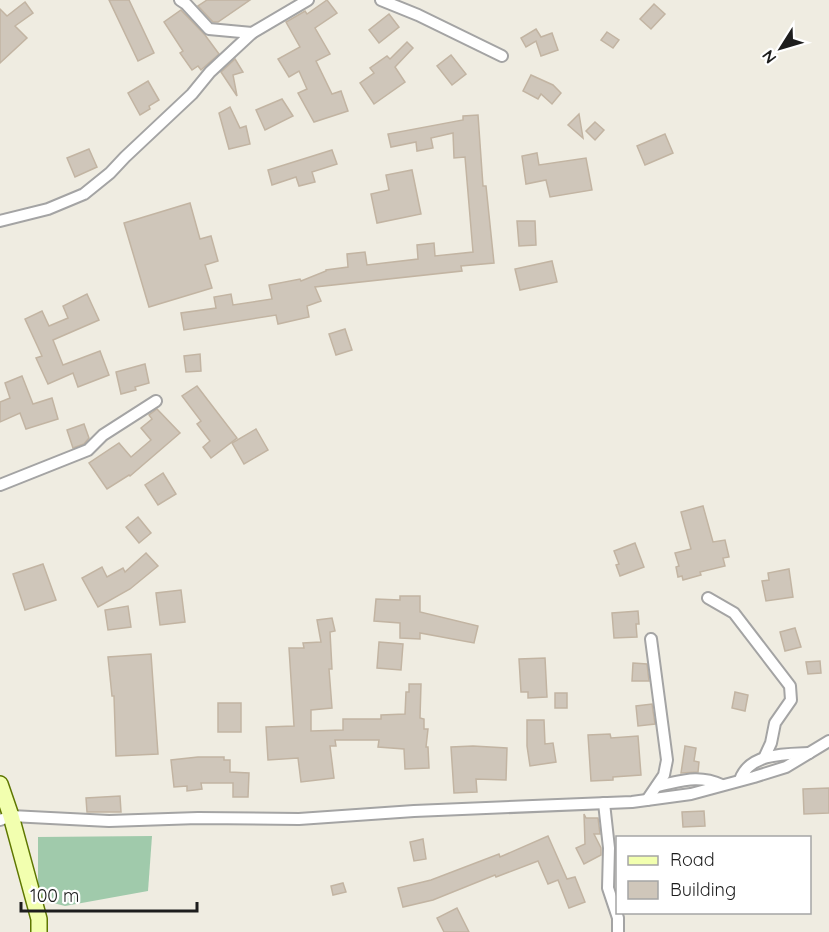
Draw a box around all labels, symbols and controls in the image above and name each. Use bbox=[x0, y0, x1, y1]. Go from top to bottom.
north arrow bbox=[751, 18, 811, 78]
text: N bbox=[757, 46, 781, 68]
legend bbox=[616, 836, 811, 914]
text: Road bbox=[670, 848, 715, 871]
scale bar bbox=[21, 875, 196, 913]
text: Building bbox=[670, 878, 736, 901]
text: 100 m bbox=[30, 884, 79, 907]

